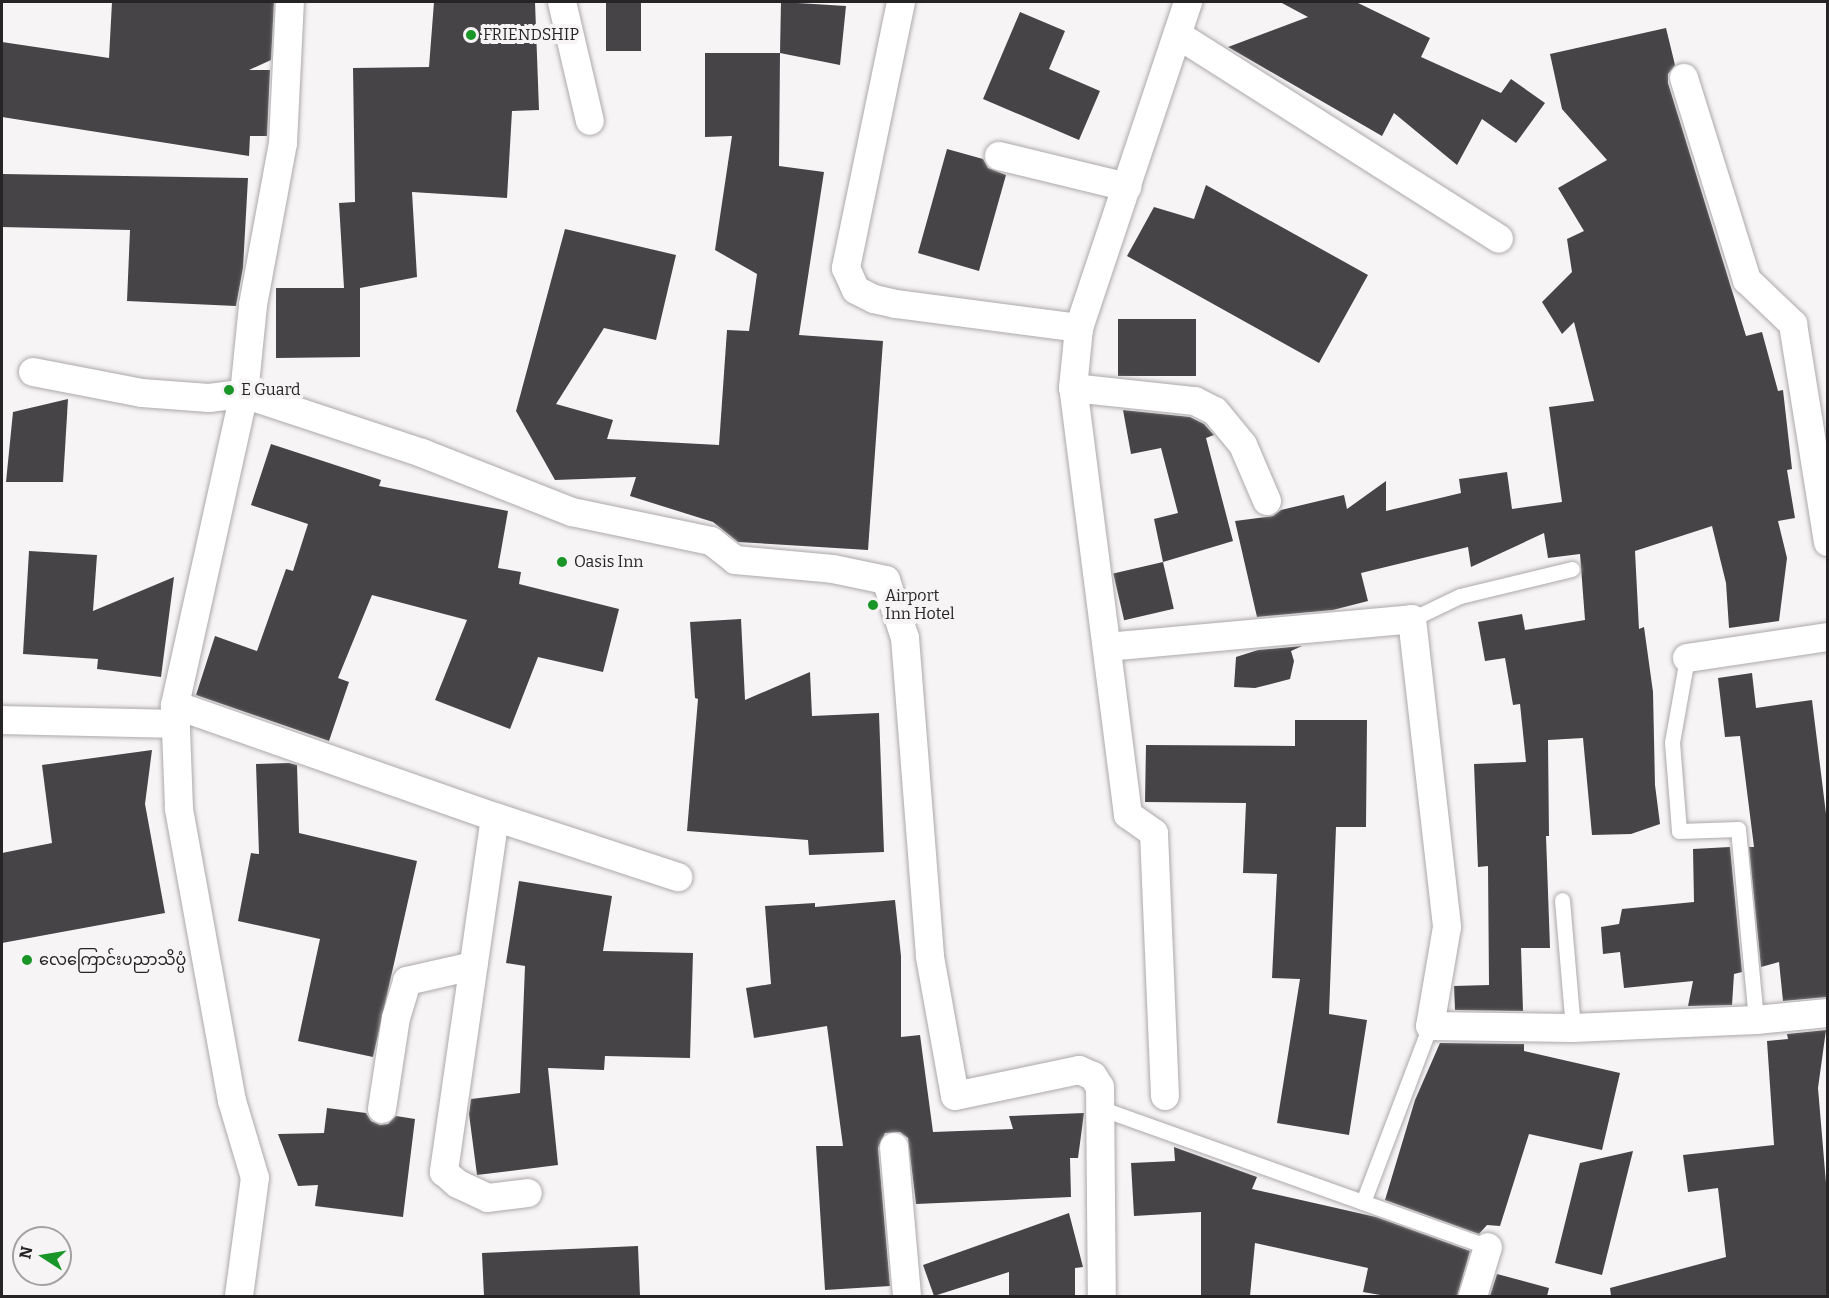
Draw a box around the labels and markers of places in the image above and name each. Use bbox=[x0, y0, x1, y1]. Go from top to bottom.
place label: FRIENDSHIP bbox=[483, 25, 579, 45]
marker: FRIENDSHIP bbox=[464, 28, 478, 42]
place label: E Guard bbox=[241, 380, 301, 400]
marker: E Guard bbox=[222, 383, 236, 397]
place label: Oasis Inn bbox=[574, 552, 643, 572]
marker: Oasis Inn bbox=[555, 555, 569, 569]
place label: Airport Inn Hotel bbox=[885, 586, 955, 624]
marker: Airport Inn Hotel bbox=[866, 598, 880, 612]
place label: လေကြောင်းပညာသိပ္ပံ bbox=[39, 950, 186, 970]
marker: လေကြောင်းပညာသိပ္ပံ bbox=[20, 953, 34, 967]

